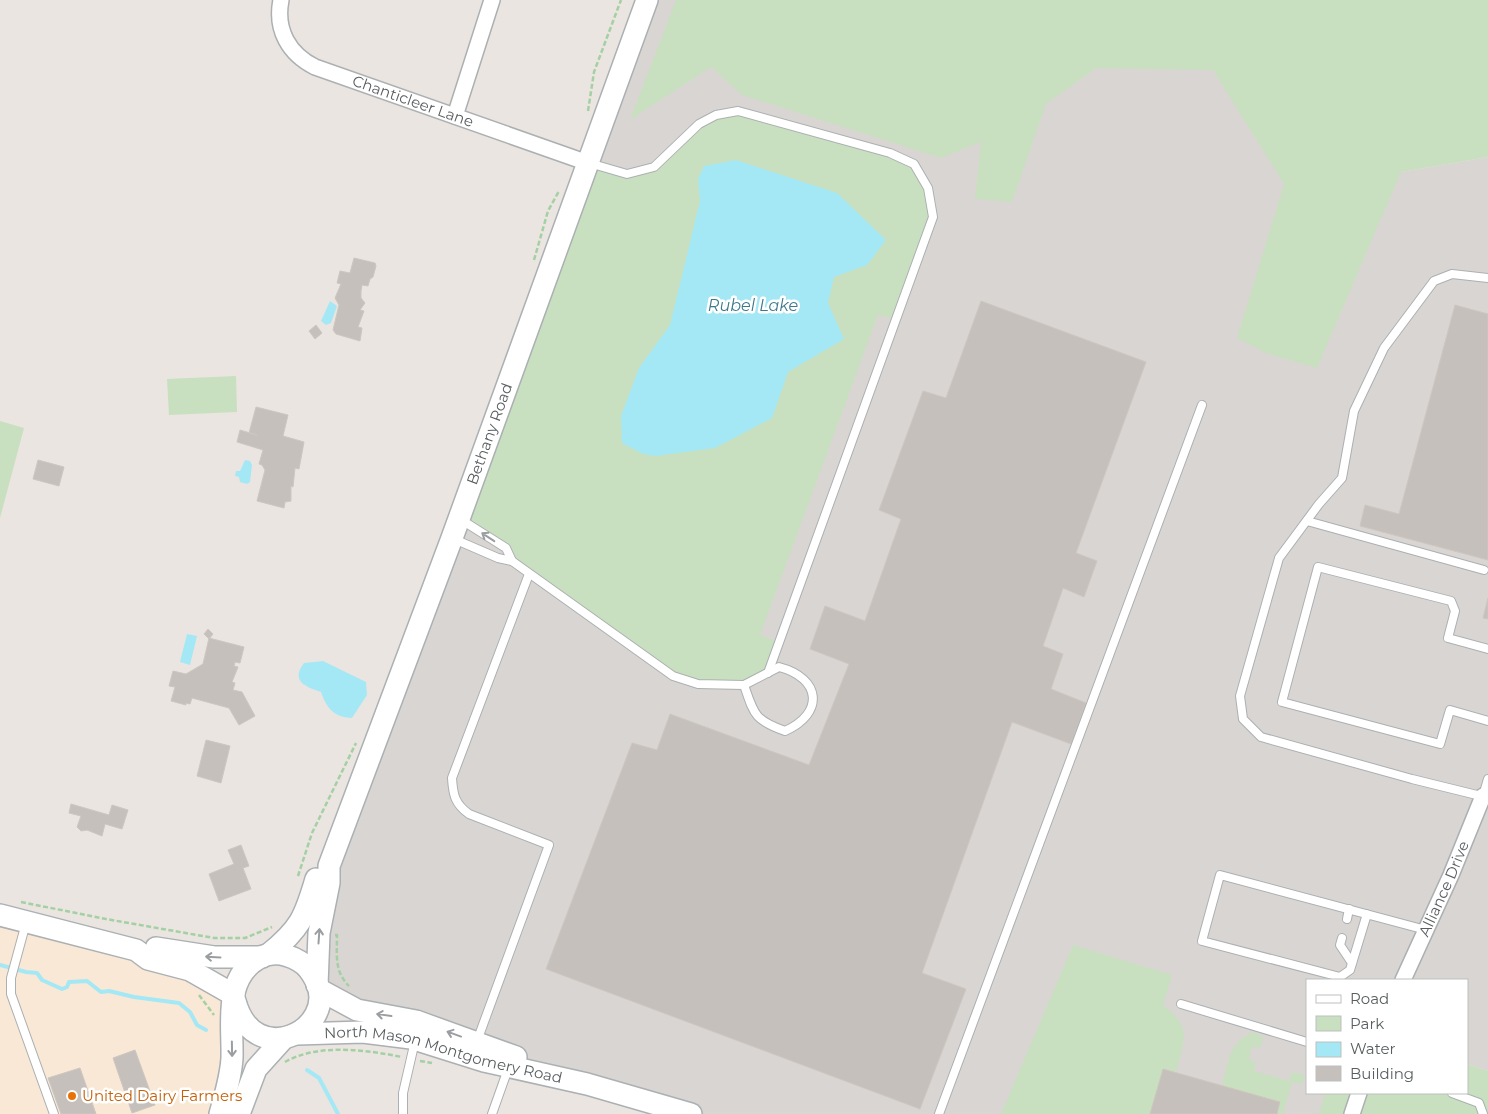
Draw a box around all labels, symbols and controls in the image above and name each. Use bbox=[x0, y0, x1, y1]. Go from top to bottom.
street label: Chanticleer Lane bbox=[350, 71, 476, 131]
water label: Rubel Lake bbox=[708, 296, 798, 315]
street label: Bethany Road bbox=[462, 380, 516, 487]
one-way arrow bbox=[482, 532, 496, 542]
street label: Alliance Drive bbox=[1414, 838, 1473, 939]
one-way arrow bbox=[314, 928, 323, 944]
one-way arrow bbox=[206, 952, 222, 961]
legend bbox=[1306, 979, 1468, 1094]
text: Road bbox=[1350, 989, 1389, 1008]
one-way arrow bbox=[376, 1010, 392, 1020]
text: Park bbox=[1350, 1014, 1384, 1033]
street label: North Mason Montgomery Road bbox=[324, 1021, 564, 1087]
one-way arrow bbox=[447, 1029, 462, 1038]
text: Water bbox=[1350, 1039, 1396, 1058]
one-way arrow bbox=[227, 1040, 237, 1056]
text: Building bbox=[1350, 1064, 1414, 1083]
place label: United Dairy Farmers bbox=[82, 1086, 242, 1105]
marker: United Dairy Farmers bbox=[66, 1090, 78, 1102]

